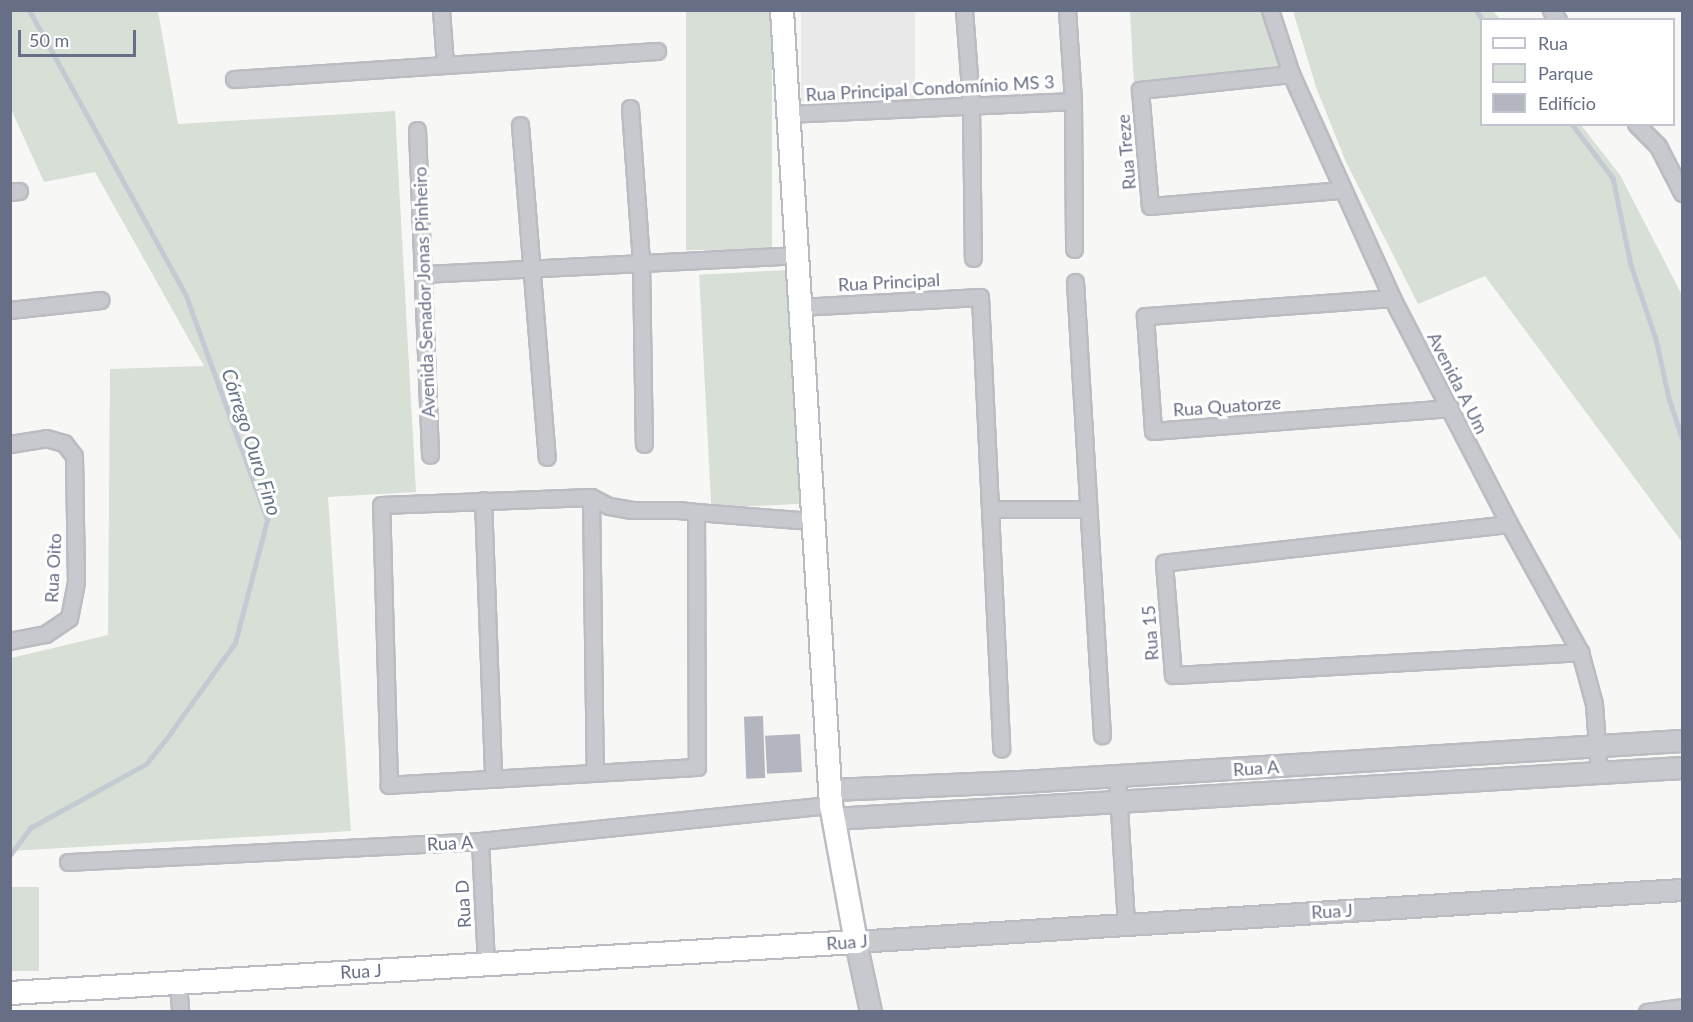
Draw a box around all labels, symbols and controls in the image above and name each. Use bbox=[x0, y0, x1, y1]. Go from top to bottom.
scale bar bbox=[21, 18, 140, 56]
legend bbox=[1480, 18, 1675, 126]
text: 50 m bbox=[29, 29, 69, 51]
text: Rua bbox=[1538, 32, 1568, 54]
text: Parque bbox=[1538, 62, 1593, 84]
street label: Rua Principal Condomínio MS 3 bbox=[805, 71, 1055, 105]
text: Edifício bbox=[1538, 92, 1596, 114]
street label: Rua Treze bbox=[1112, 113, 1140, 191]
street label: Avenida Senador Jonas Pinheiro bbox=[409, 166, 439, 418]
street label: Rua Principal bbox=[837, 269, 941, 295]
street label: Avenida A Um bbox=[1423, 328, 1493, 438]
water label: Córrego Ouro Fino bbox=[217, 366, 287, 518]
street label: Rua Quatorze bbox=[1172, 391, 1282, 421]
street label: Rua Oito bbox=[40, 533, 66, 603]
street label: Rua 15 bbox=[1137, 605, 1163, 661]
street label: Rua A bbox=[1232, 756, 1280, 780]
street label: Rua A bbox=[426, 831, 474, 855]
street label: Rua D bbox=[451, 879, 475, 929]
street label: Rua J bbox=[1310, 899, 1354, 923]
street label: Rua J bbox=[825, 930, 869, 954]
street label: Rua J bbox=[339, 959, 383, 983]

